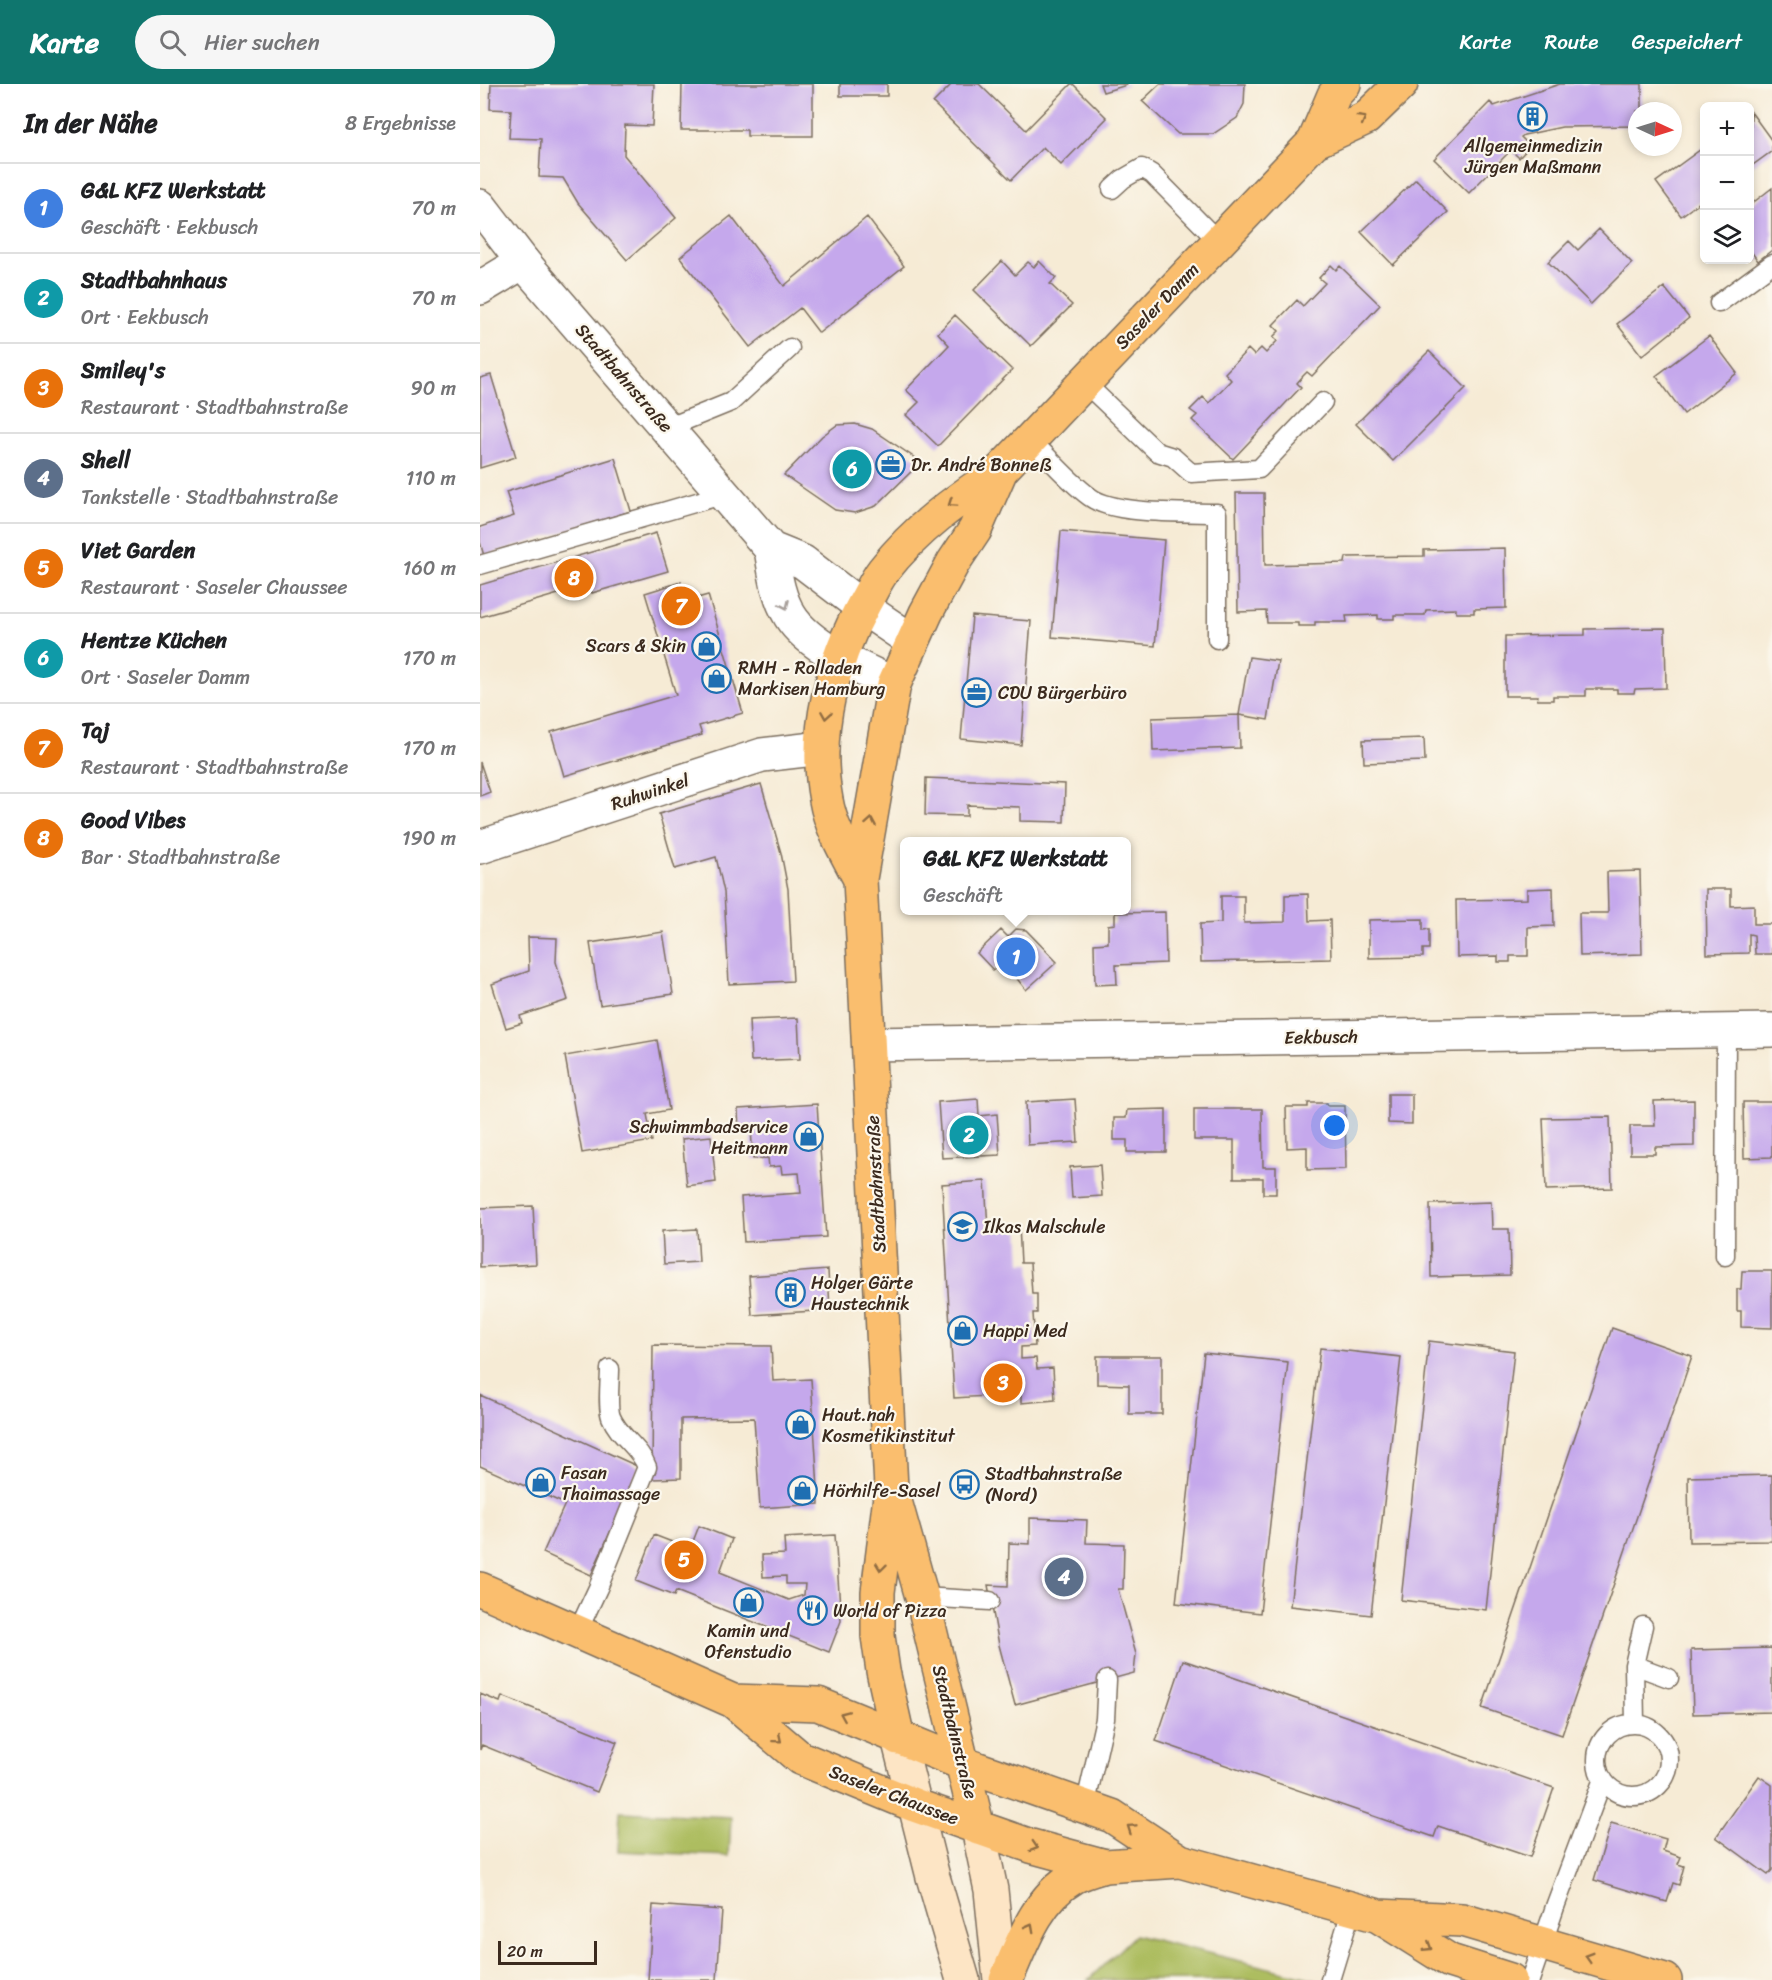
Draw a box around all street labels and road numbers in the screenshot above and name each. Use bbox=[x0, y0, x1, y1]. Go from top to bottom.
street label: Saseler Damm bbox=[1107, 255, 1207, 357]
street label: Stadtbahnstraße bbox=[567, 316, 681, 440]
street label: Ruhwinkel bbox=[607, 764, 694, 820]
street label: Eekbusch bbox=[1284, 1020, 1358, 1054]
street label: Stadtbahnstraße bbox=[856, 1115, 896, 1253]
street label: Stadtbahnstraße bbox=[923, 1662, 987, 1802]
street label: Saseler Chaussee bbox=[824, 1756, 964, 1834]

